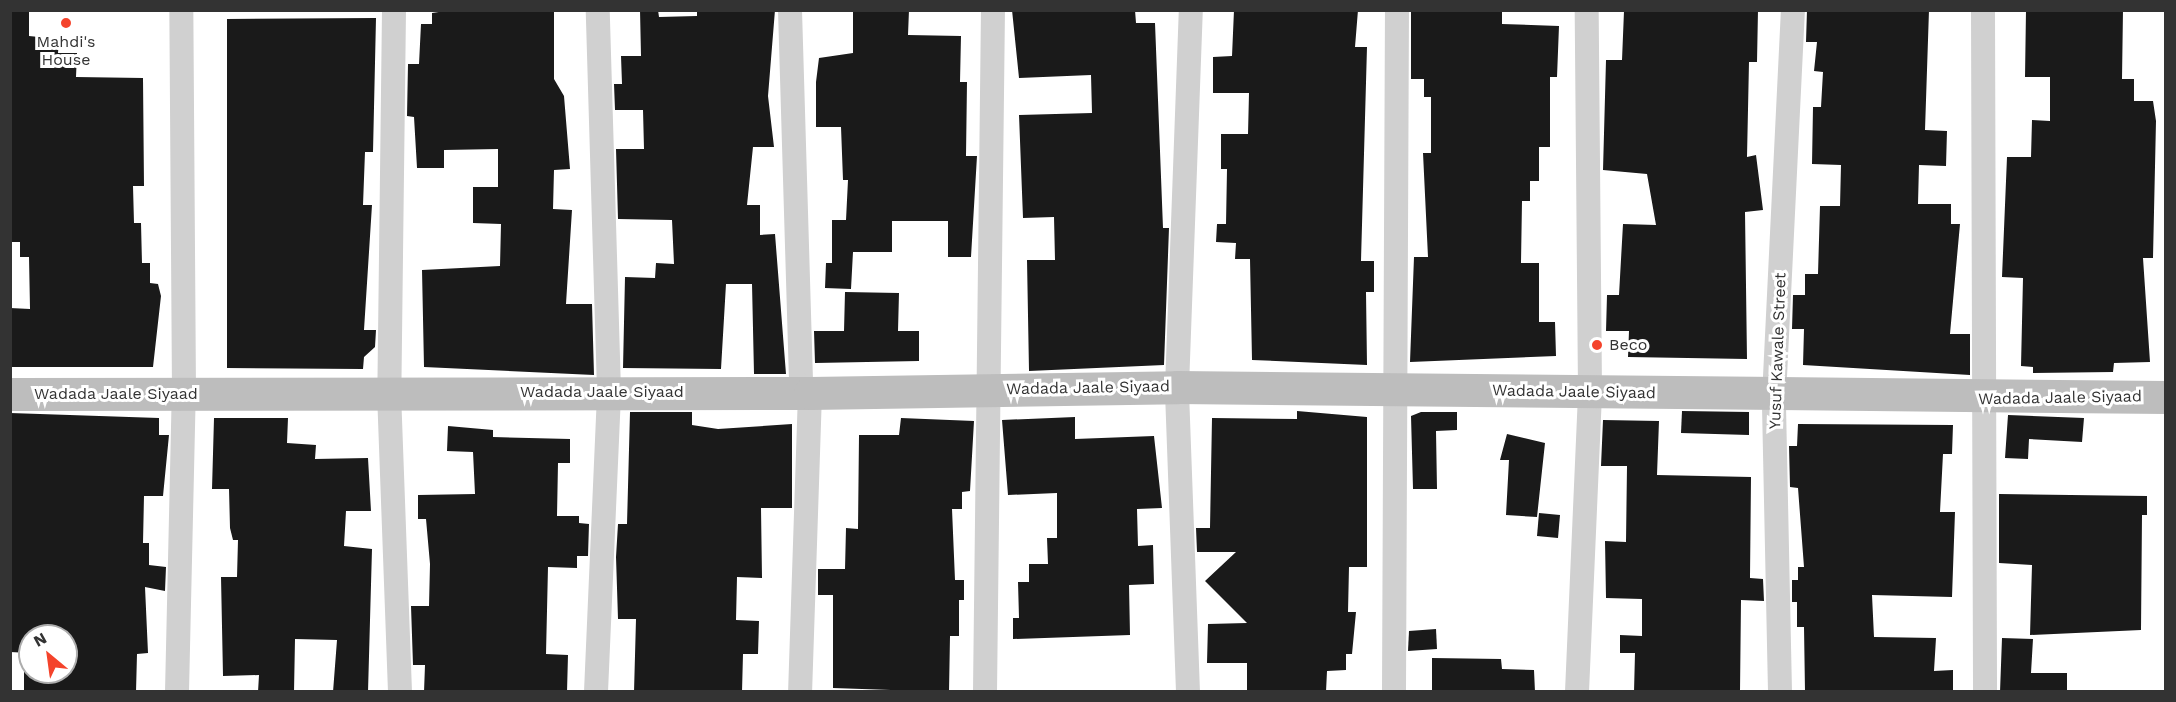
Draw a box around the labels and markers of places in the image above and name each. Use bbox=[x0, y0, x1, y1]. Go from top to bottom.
marker: Mahdi's House bbox=[59, 16, 73, 30]
place label: Mahdi's House bbox=[37, 32, 95, 70]
place label: Beco bbox=[1609, 335, 1647, 355]
marker: Beco bbox=[1590, 338, 1604, 352]

